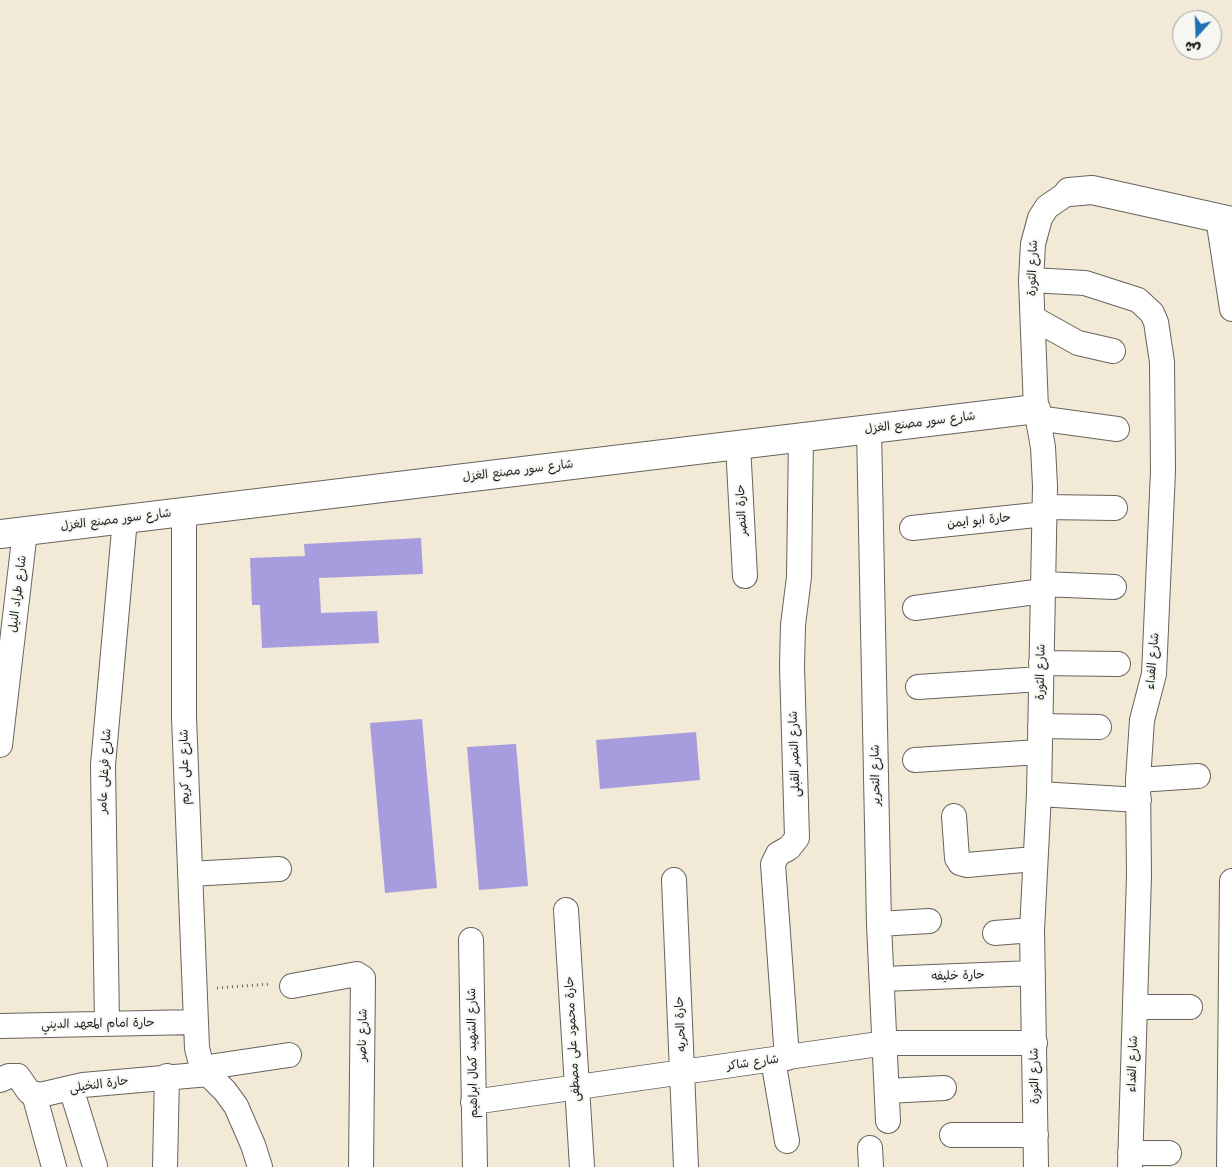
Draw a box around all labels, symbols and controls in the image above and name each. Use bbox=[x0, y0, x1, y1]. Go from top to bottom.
north arrow bbox=[1172, 10, 1222, 60]
text: ش bbox=[1182, 37, 1203, 59]
street label: شارع الثورة bbox=[1025, 240, 1041, 296]
street label: شارع سور مصنع الغزل bbox=[864, 409, 976, 437]
street label: شارع سور مصنع الغزل bbox=[462, 457, 574, 485]
street label: حارة النصر bbox=[733, 484, 751, 536]
street label: شارع سور مصنع الغزل bbox=[60, 506, 172, 534]
street label: حارة ابو ايمن bbox=[946, 510, 1012, 532]
street label: شارع طراد النيل bbox=[6, 554, 30, 634]
street label: شارع الفداء bbox=[1143, 632, 1163, 690]
street label: شارع الثورة bbox=[1033, 644, 1049, 700]
street label: شارع النصر القبلى bbox=[786, 711, 804, 797]
street label: شارع فرغلى عامر bbox=[96, 728, 114, 814]
street label: شارع على كريم bbox=[177, 729, 193, 805]
street label: شارع التحرير bbox=[868, 744, 884, 806]
street label: حارة خليفه bbox=[931, 968, 985, 984]
street label: حارة محمود على مصطفى bbox=[563, 976, 583, 1102]
street label: شارع الشهيد كمال ابراهيم bbox=[465, 988, 481, 1118]
street label: حارة الحريه bbox=[672, 996, 690, 1052]
street label: شارع ناصر bbox=[355, 1009, 371, 1061]
street label: حارة امام المعهد الديني bbox=[41, 1016, 155, 1032]
street label: شارع الفداء bbox=[1125, 1035, 1141, 1093]
street label: شارع الثورة bbox=[1027, 1048, 1043, 1104]
street label: شارع شاكر bbox=[726, 1052, 780, 1074]
street label: حارة النخيلى bbox=[68, 1074, 130, 1096]

